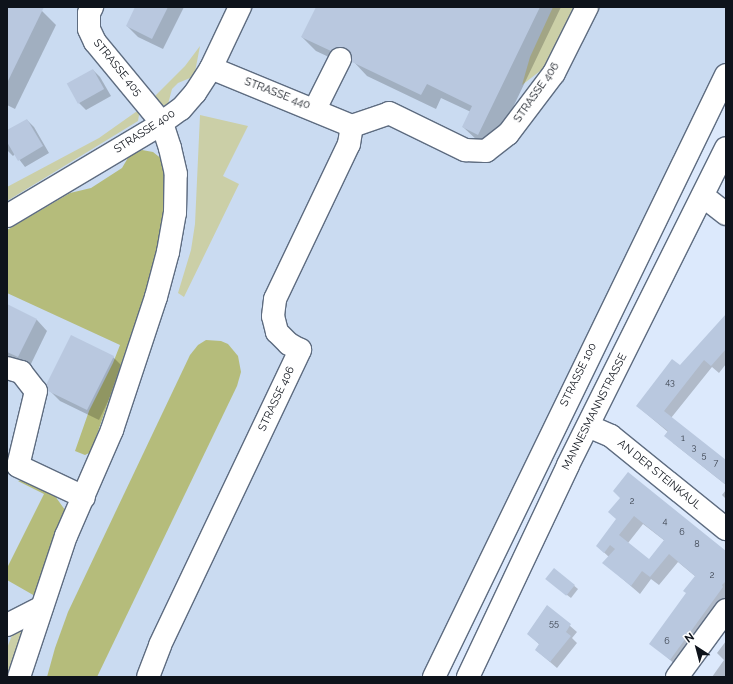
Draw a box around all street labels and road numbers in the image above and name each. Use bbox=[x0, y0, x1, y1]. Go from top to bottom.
street label: STRASSE 405 bbox=[90, 37, 144, 99]
street label: STRASSE 406 bbox=[511, 61, 563, 125]
street label: STRASSE 440 bbox=[242, 75, 312, 113]
street label: STRASSE 400 bbox=[112, 107, 178, 157]
street label: STRASSE 100 bbox=[558, 341, 600, 409]
street label: MANNESMANNSTRASSE bbox=[560, 351, 630, 473]
street label: STRASSE 406 bbox=[256, 364, 298, 434]
street label: AN DER STEINKAUL bbox=[615, 437, 703, 513]

